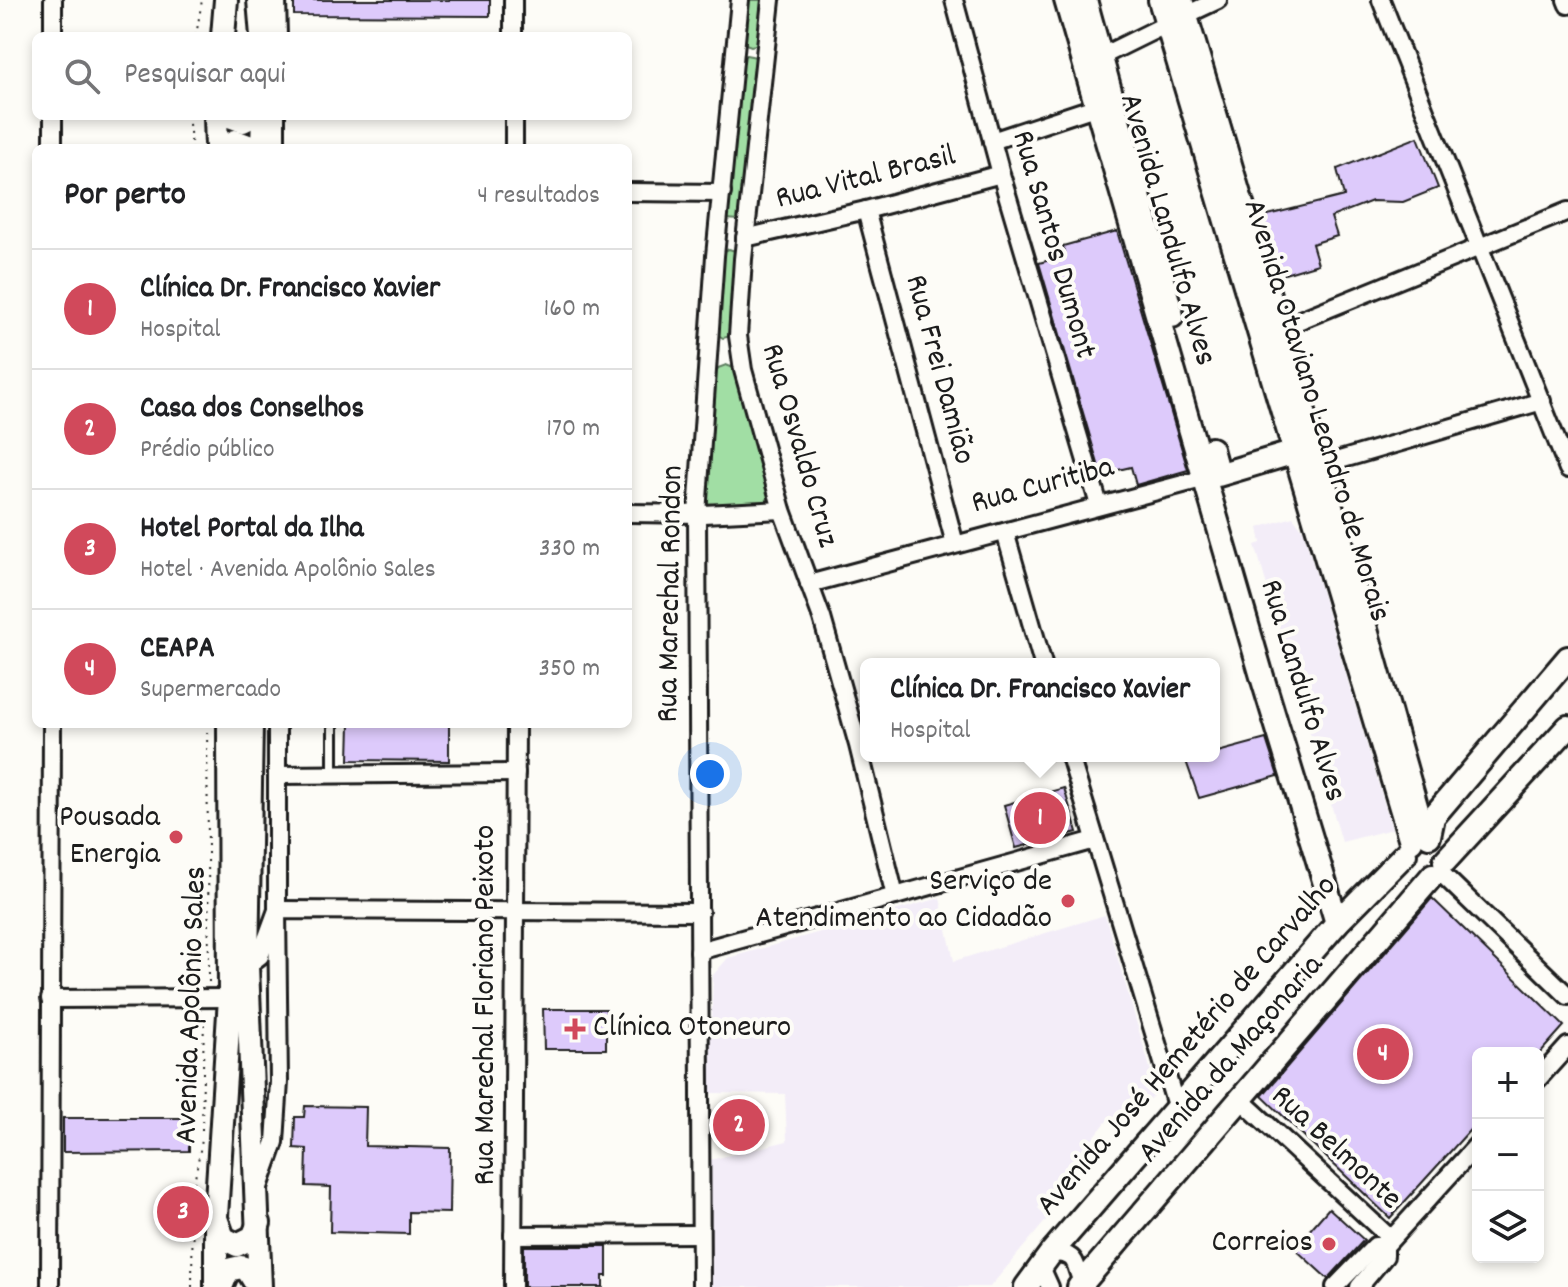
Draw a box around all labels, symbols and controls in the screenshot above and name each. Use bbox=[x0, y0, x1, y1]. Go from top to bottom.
search box bbox=[32, 32, 632, 120]
icon: search bbox=[60, 54, 104, 98]
text: Pesquisar aqui bbox=[124, 55, 286, 98]
street label: Avenida Landulfo Alves bbox=[1105, 89, 1227, 371]
street label: Rua Santos Dumont bbox=[997, 125, 1107, 365]
street label: Rua Vital Brasil bbox=[771, 134, 961, 224]
text: Por perto bbox=[64, 172, 186, 221]
text: 4 resultados bbox=[477, 178, 600, 215]
street label: Avenida Otaviano Leandro de Morais bbox=[1229, 194, 1401, 628]
text: Clínica Dr. Francisco Xavier bbox=[140, 269, 440, 312]
street label: Rua Frei Damião bbox=[891, 270, 985, 470]
text: 1 bbox=[87, 291, 93, 328]
text: 160 m bbox=[544, 291, 600, 328]
text: Hospital bbox=[140, 312, 221, 349]
street label: Rua Osvaldo Cruz bbox=[747, 339, 849, 553]
text: Casa dos Conselhos bbox=[140, 389, 364, 432]
text: 2 bbox=[84, 411, 96, 448]
text: 170 m bbox=[546, 411, 600, 448]
text: Prédio público bbox=[140, 432, 275, 469]
street label: Rua Curitiba bbox=[967, 446, 1120, 528]
street label: Rua Marechal Rondon bbox=[647, 465, 697, 723]
text: Hotel Portal da Ilha bbox=[140, 509, 364, 552]
text: 3 bbox=[84, 531, 96, 568]
text: 330 m bbox=[539, 531, 600, 568]
text: Hotel · Avenida Apolônio Sales bbox=[140, 552, 436, 589]
street label: Rua Landulfo Alves bbox=[1245, 574, 1357, 808]
text: CEAPA bbox=[140, 629, 215, 672]
text: 4 bbox=[85, 651, 95, 688]
text: 350 m bbox=[538, 651, 600, 688]
popup bbox=[860, 658, 1220, 762]
text: Clínica Dr. Francisco Xavier bbox=[890, 670, 1190, 713]
text: Supermercado bbox=[140, 672, 281, 709]
text: Hospital bbox=[890, 713, 970, 750]
your location bbox=[690, 754, 730, 794]
pin: 1 bbox=[1014, 788, 1066, 848]
place label: Pousada Energia bbox=[59, 796, 161, 879]
street label: Rua Marechal Floriano Peixoto bbox=[464, 825, 510, 1185]
marker: Pousada Energia bbox=[167, 828, 185, 846]
place label: Serviço de Atendimento ao Cidadão bbox=[755, 860, 1052, 943]
street label: Avenida Apolônio Sales bbox=[165, 865, 221, 1145]
street label: Avenida José Hemetério de Carvalho bbox=[1027, 866, 1349, 1228]
marker: Serviço de Atendimento ao Cidadão bbox=[1059, 892, 1077, 910]
street label: Avenida da Maçonaria bbox=[1128, 945, 1336, 1175]
place label: Clínica Otoneuro bbox=[593, 1006, 791, 1052]
marker: Clínica Otoneuro bbox=[564, 1018, 586, 1040]
pin: 4 bbox=[1357, 1024, 1409, 1084]
map controls bbox=[1472, 1047, 1544, 1263]
button: + bbox=[1472, 1047, 1544, 1119]
street label: Rua Belmonte bbox=[1259, 1076, 1411, 1222]
pin: 2 bbox=[713, 1095, 765, 1155]
button: − bbox=[1472, 1119, 1544, 1191]
pin: 3 bbox=[157, 1182, 209, 1242]
button: layers bbox=[1472, 1191, 1544, 1263]
place label: Correios bbox=[1212, 1221, 1313, 1267]
marker: Correios bbox=[1320, 1235, 1338, 1253]

